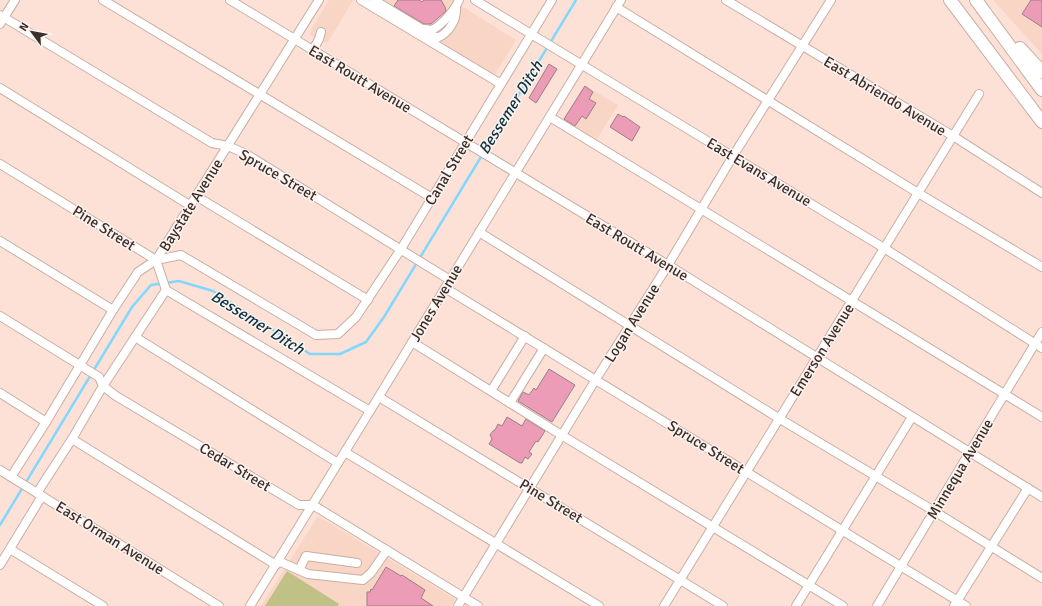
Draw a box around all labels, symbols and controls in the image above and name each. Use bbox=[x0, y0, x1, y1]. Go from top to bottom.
north arrow bbox=[12, 12, 52, 52]
text: N bbox=[16, 20, 31, 34]
street label: East Routt Avenue bbox=[305, 41, 415, 117]
street label: East Abriendo Avenue bbox=[820, 52, 950, 140]
water label: Bessemer Ditch bbox=[474, 56, 548, 158]
street label: Canal Street bbox=[421, 131, 477, 209]
street label: East Evans Avenue bbox=[703, 134, 815, 210]
street label: Spruce Street bbox=[236, 145, 320, 205]
street label: Baystate Avenue bbox=[155, 155, 227, 255]
street label: Pine Street bbox=[69, 202, 139, 254]
street label: East Routt Avenue bbox=[582, 209, 692, 285]
street label: Jones Avenue bbox=[406, 261, 466, 345]
street label: Logan Avenue bbox=[601, 280, 663, 366]
water label: Bessemer Ditch bbox=[207, 286, 309, 360]
street label: Emerson Avenue bbox=[786, 300, 858, 400]
street label: Minnequa Avenue bbox=[923, 415, 997, 523]
street label: Spruce Street bbox=[664, 416, 748, 478]
street label: Cedar Street bbox=[196, 439, 274, 495]
street label: Pine Street bbox=[516, 475, 586, 527]
street label: East Orman Avenue bbox=[52, 497, 168, 579]

